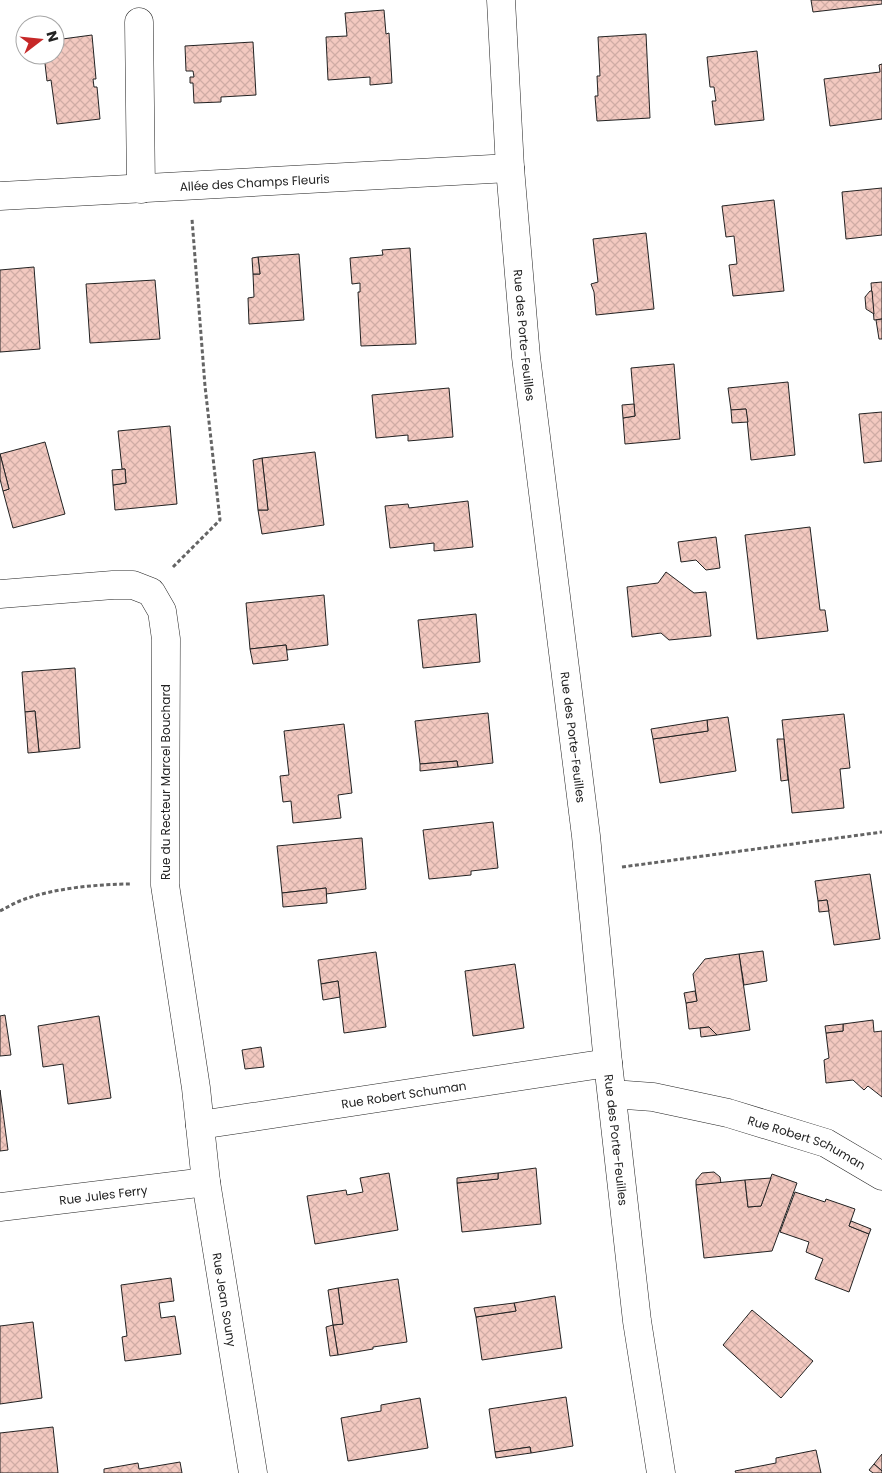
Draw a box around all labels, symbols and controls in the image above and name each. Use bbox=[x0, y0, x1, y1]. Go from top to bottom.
north arrow bbox=[15, 15, 65, 65]
text: N bbox=[41, 29, 64, 44]
street label: Allée des Champs Fleuris bbox=[179, 169, 330, 195]
street label: Rue des Porte-Feuilles bbox=[510, 269, 540, 402]
street label: Rue des Porte-Feuilles bbox=[557, 671, 590, 804]
street label: Rue du Recteur Marcel Bouchard bbox=[157, 684, 174, 880]
street label: Rue des Porte-Feuilles bbox=[601, 1073, 632, 1206]
street label: Rue Robert Schuman bbox=[340, 1076, 467, 1112]
street label: Rue Robert Schuman bbox=[746, 1111, 869, 1173]
street label: Rue Jules Ferry bbox=[58, 1181, 149, 1208]
street label: Rue Jean Souny bbox=[209, 1251, 241, 1348]

